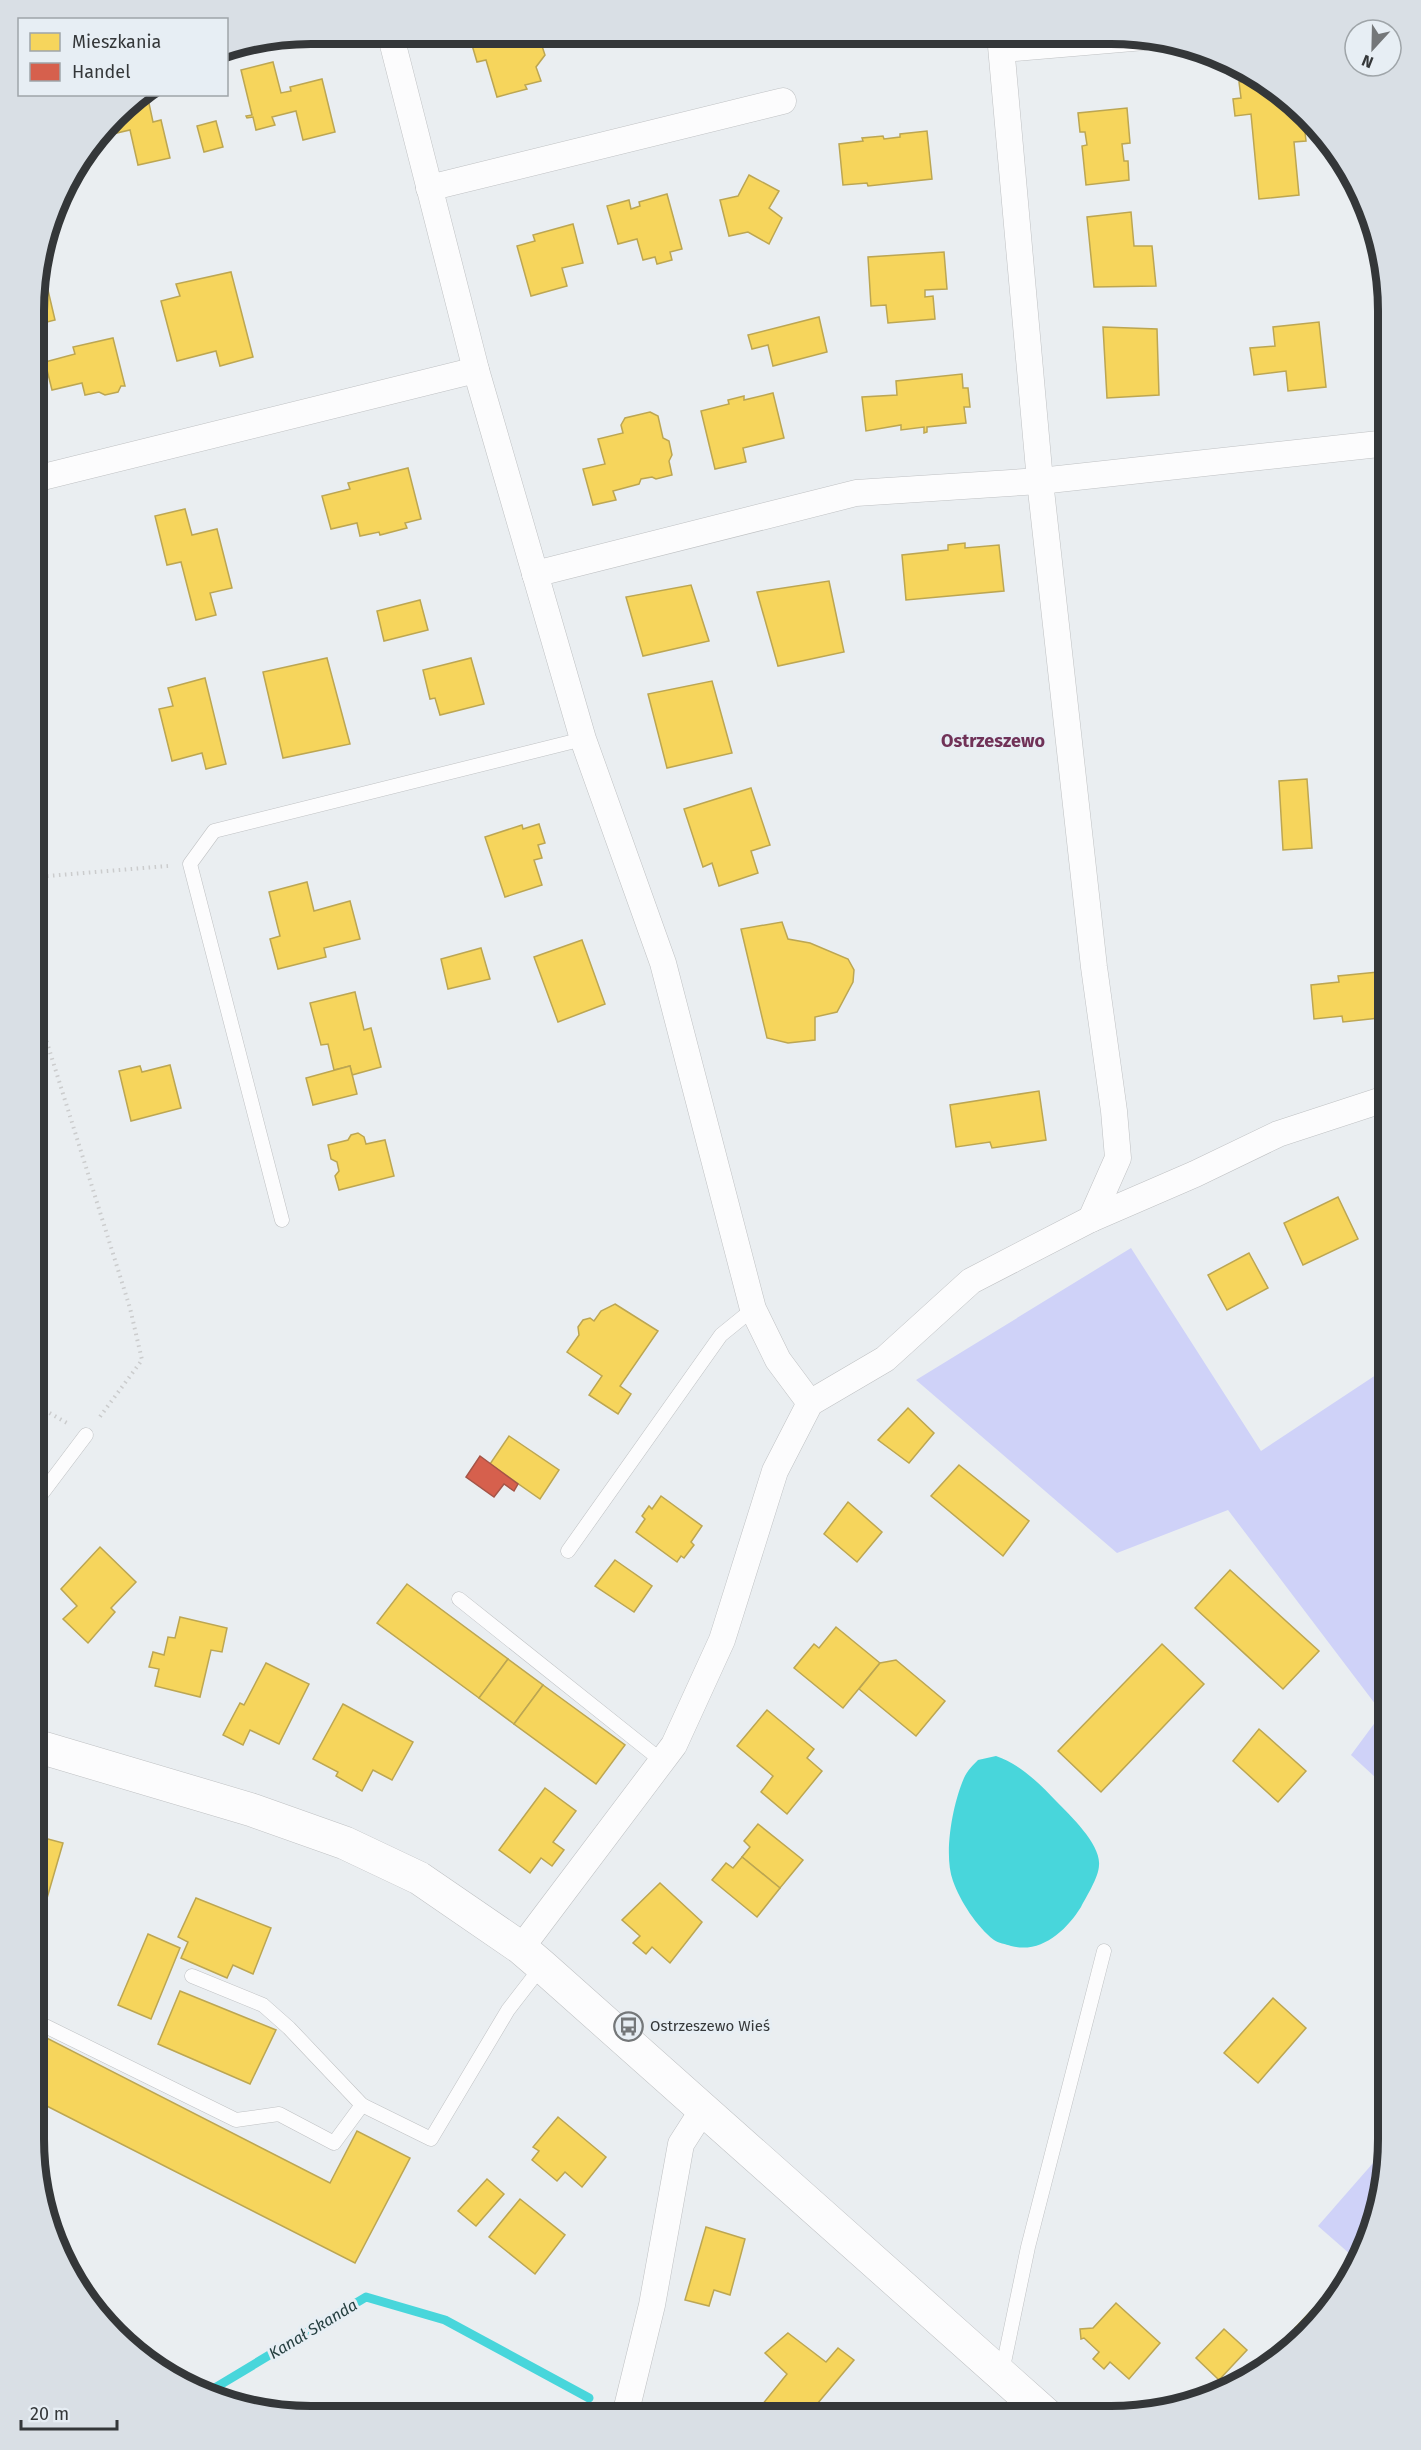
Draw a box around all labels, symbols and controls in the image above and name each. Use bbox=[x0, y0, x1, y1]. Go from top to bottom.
legend bbox=[18, 18, 228, 96]
north arrow bbox=[1343, 18, 1403, 78]
text: Mieszkania bbox=[72, 31, 161, 53]
text: N bbox=[1359, 51, 1376, 72]
text: Handel bbox=[72, 61, 130, 83]
district label: Ostrzeszewo bbox=[941, 730, 1045, 752]
bus stop icon: Ostrzeszewo Wieś bbox=[613, 2010, 645, 2042]
place label: Ostrzeszewo Wieś bbox=[650, 2017, 770, 2035]
water label: Kanał Skanda bbox=[265, 2295, 361, 2363]
scale bar bbox=[21, 2393, 117, 2431]
text: 20 m bbox=[30, 2403, 69, 2425]

